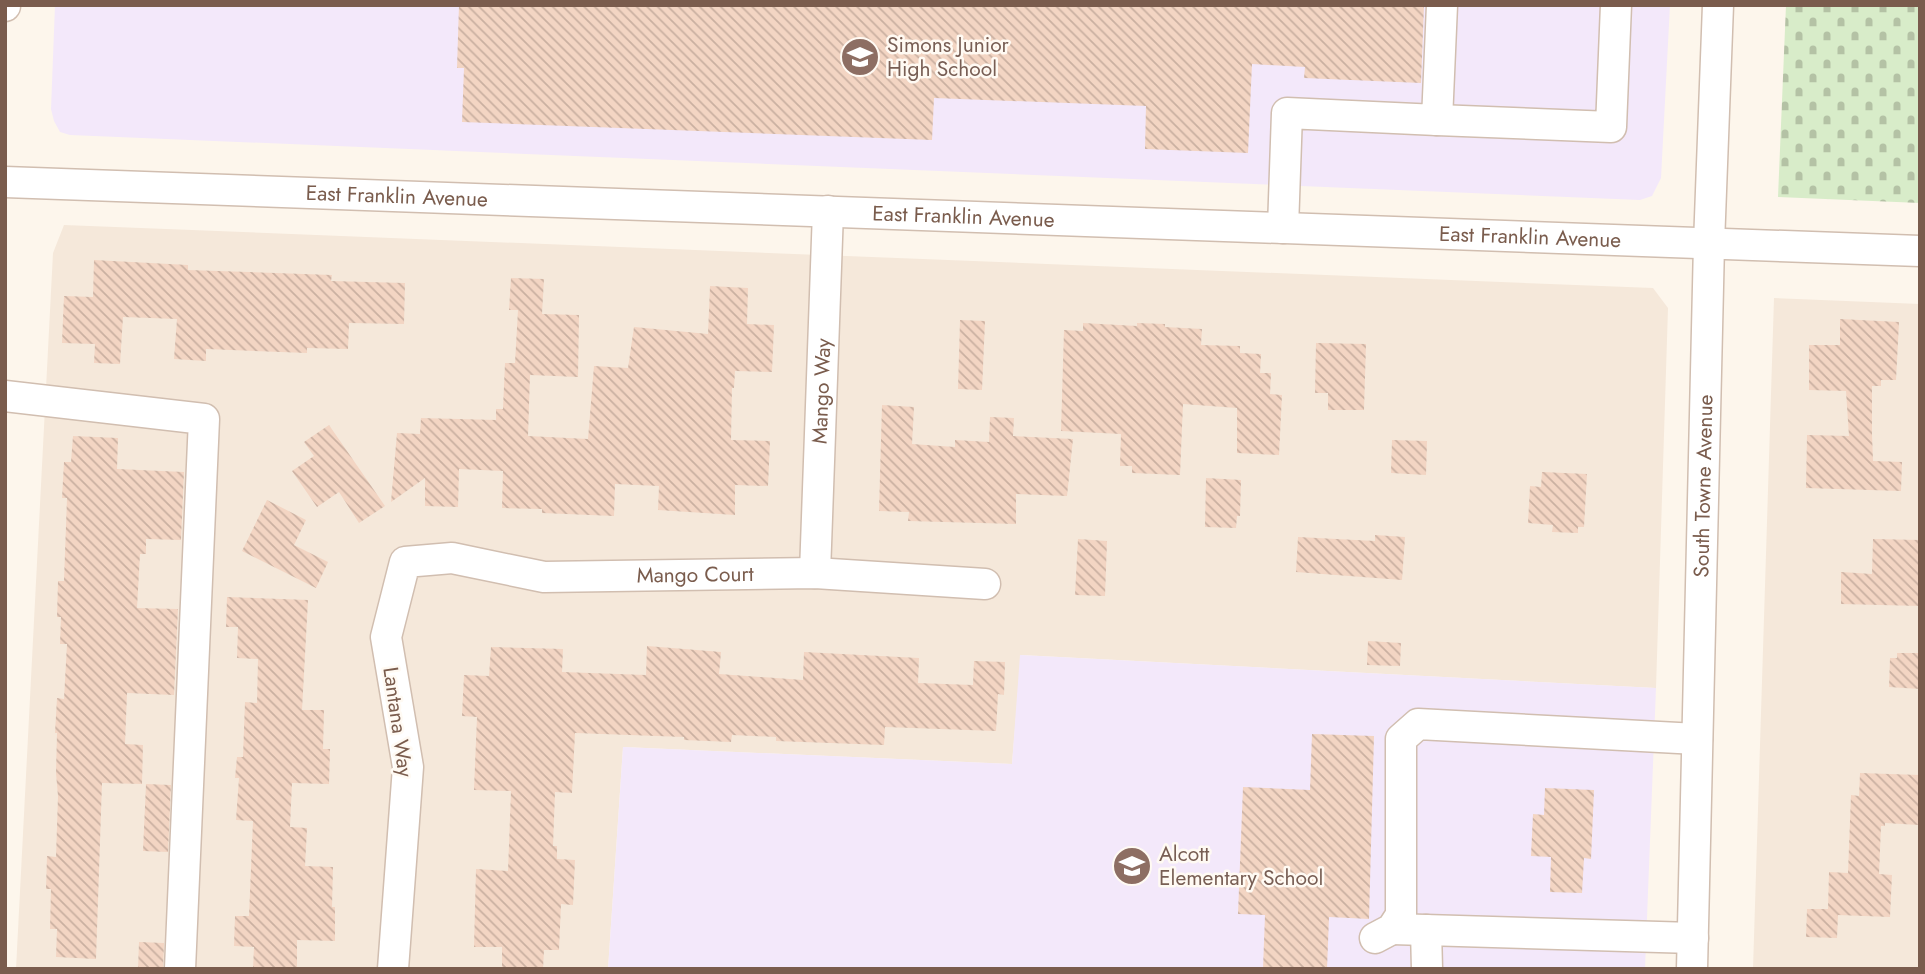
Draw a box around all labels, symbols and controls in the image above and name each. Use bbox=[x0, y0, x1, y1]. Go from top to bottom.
place label: Simons Junior High School bbox=[887, 30, 1010, 84]
school or university icon: Simons Junior High School bbox=[839, 36, 881, 78]
street label: East Franklin Avenue bbox=[305, 178, 489, 214]
street label: East Franklin Avenue bbox=[872, 198, 1055, 235]
street label: East Franklin Avenue bbox=[1438, 219, 1622, 255]
street label: Mango Way bbox=[805, 337, 838, 445]
street label: South Towne Avenue bbox=[1686, 394, 1720, 578]
street label: Mango Court bbox=[636, 559, 754, 591]
street label: Lantana Way bbox=[375, 665, 421, 780]
place label: Alcott Elementary School bbox=[1159, 839, 1323, 893]
school or university icon: Alcott Elementary School bbox=[1111, 845, 1153, 887]

